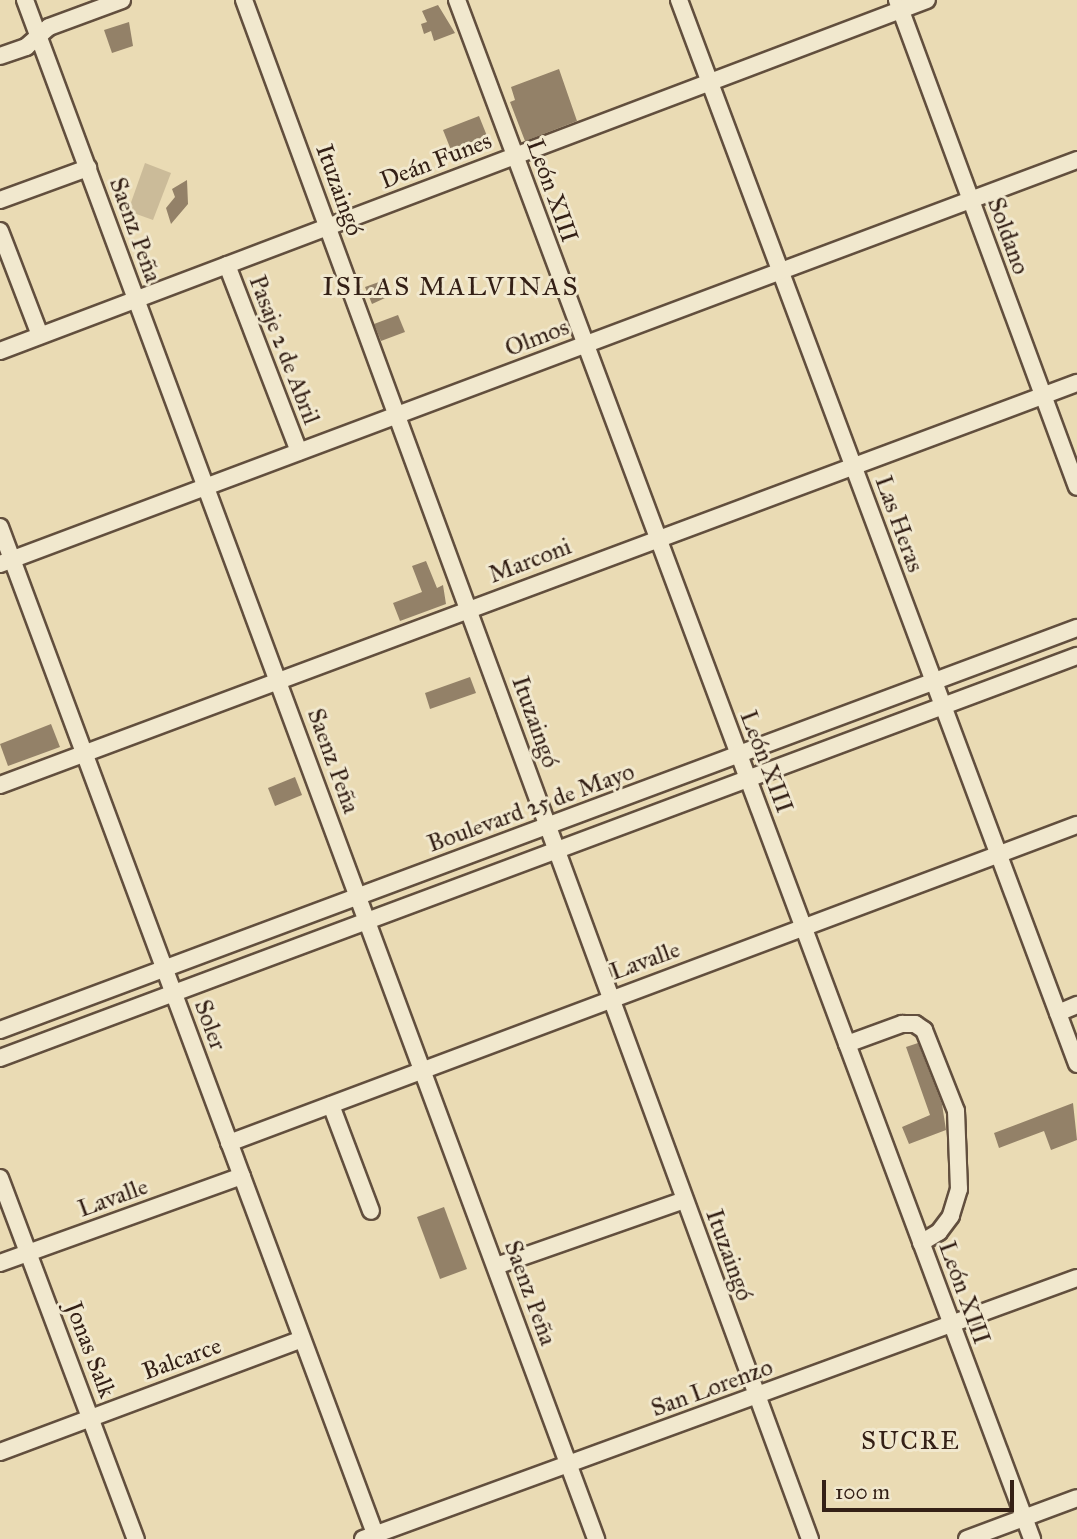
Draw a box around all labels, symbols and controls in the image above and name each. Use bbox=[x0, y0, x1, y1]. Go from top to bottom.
street label: Deán Funes bbox=[376, 127, 496, 195]
street label: León XIII bbox=[520, 135, 584, 247]
street label: Ituzaingó bbox=[309, 140, 369, 240]
street label: Saenz Peña bbox=[103, 174, 167, 286]
street label: Soldano bbox=[981, 194, 1035, 278]
street label: Pasaje 2 de Abril bbox=[242, 271, 326, 429]
district label: ISLAS MALVINAS bbox=[324, 271, 578, 303]
street label: Olmos bbox=[501, 313, 573, 363]
street label: Las Heras bbox=[868, 472, 930, 576]
street label: Marconi bbox=[485, 532, 575, 590]
street label: Ituzaingó bbox=[505, 672, 565, 772]
street label: Saenz Peña bbox=[301, 705, 365, 817]
street label: León XIII bbox=[733, 707, 799, 817]
street label: Boulevard 25 de Mayo bbox=[424, 757, 638, 859]
street label: Lavalle bbox=[606, 935, 684, 987]
street label: Soler bbox=[188, 996, 232, 1054]
street label: Lavalle bbox=[74, 1172, 152, 1224]
street label: Ituzaingó bbox=[699, 1205, 759, 1305]
street label: Saenz Peña bbox=[498, 1237, 562, 1349]
street label: León XIII bbox=[932, 1237, 996, 1349]
street label: Jonas Salk bbox=[59, 1298, 121, 1402]
street label: Balcarce bbox=[139, 1331, 225, 1387]
street label: San Lorenzo bbox=[647, 1353, 777, 1423]
district label: SUCRE bbox=[862, 1425, 960, 1457]
scale bar bbox=[825, 1466, 1018, 1510]
text: 100 m bbox=[835, 1479, 890, 1505]

